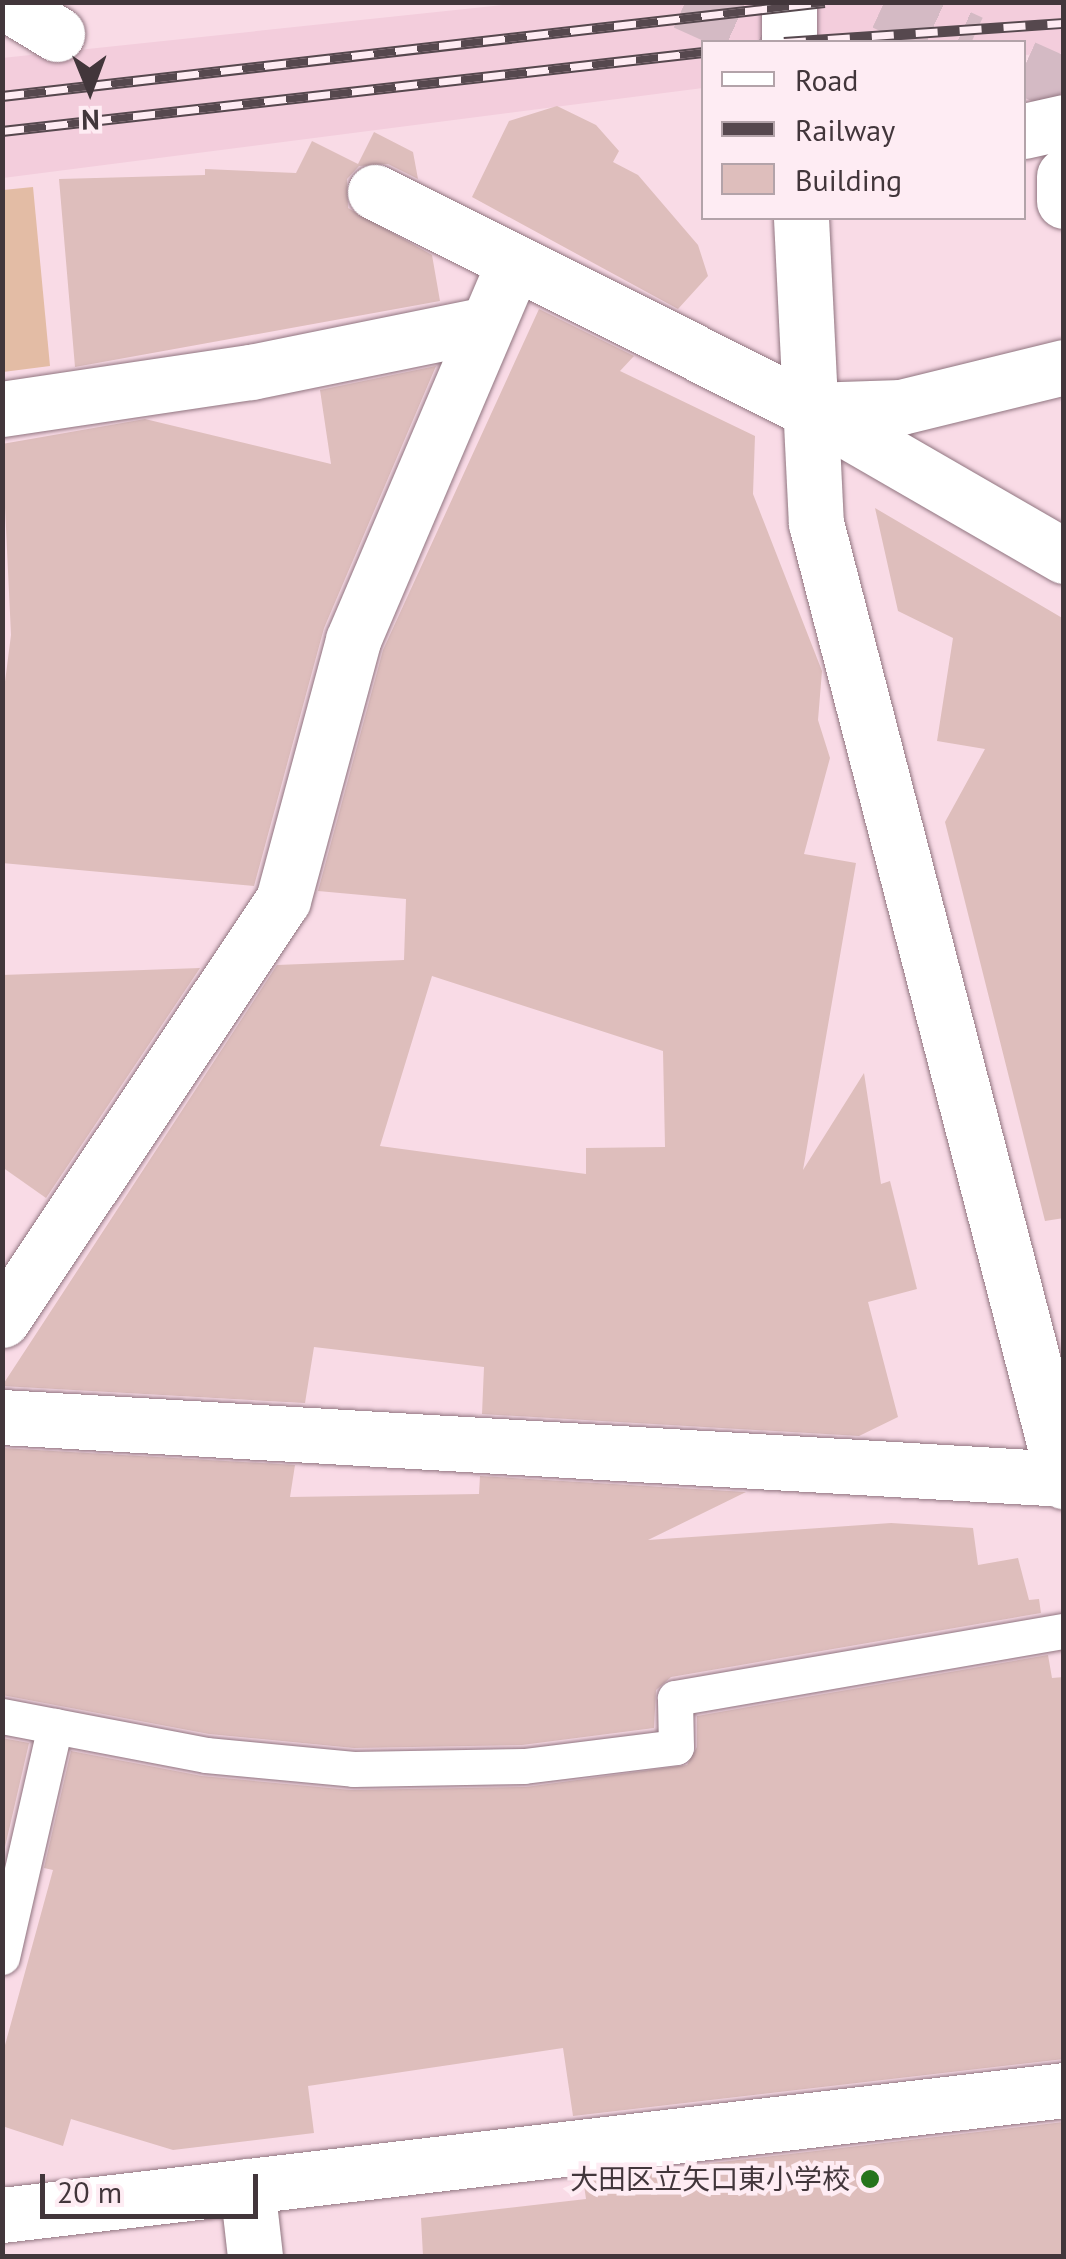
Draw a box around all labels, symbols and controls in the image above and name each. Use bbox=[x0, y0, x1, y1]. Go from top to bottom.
north arrow bbox=[40, 40, 140, 140]
legend bbox=[701, 40, 1026, 220]
text: Road bbox=[795, 60, 859, 99]
text: N bbox=[81, 102, 100, 139]
text: Railway bbox=[795, 110, 895, 149]
text: Building bbox=[795, 160, 902, 199]
scale bar bbox=[45, 2154, 262, 2216]
place label: 大田区立矢口東小学校 bbox=[570, 2162, 850, 2196]
marker: 大田区立矢口東小学校 bbox=[859, 2168, 881, 2190]
text: 20 m bbox=[57, 2172, 122, 2211]

